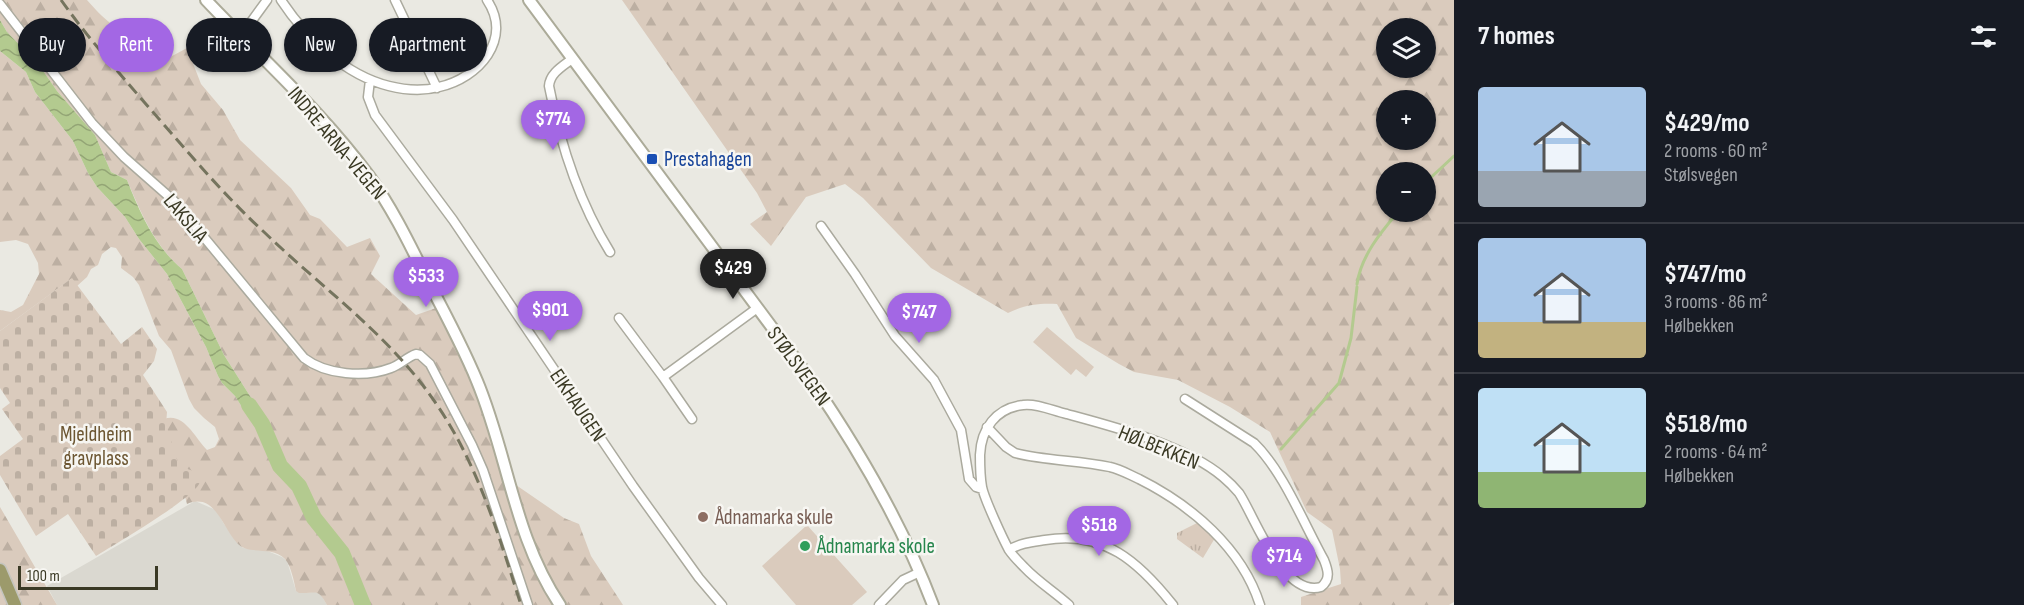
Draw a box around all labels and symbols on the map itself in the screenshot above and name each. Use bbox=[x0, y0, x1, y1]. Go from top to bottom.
street label: INDRE ARNA-VEGEN bbox=[282, 82, 391, 205]
pin: $774 bbox=[517, 100, 589, 151]
place label: Prestahagen bbox=[664, 147, 752, 172]
marker: Prestahagen bbox=[645, 152, 659, 166]
street label: LAKSLIA bbox=[158, 189, 214, 249]
pin: $429 bbox=[697, 249, 769, 300]
pin: $533 bbox=[390, 257, 462, 308]
pin: $901 bbox=[514, 291, 586, 342]
pin: $747 bbox=[883, 293, 955, 344]
street label: STØLSVEGEN bbox=[762, 322, 836, 411]
street label: EIKHAUGEN bbox=[544, 364, 611, 446]
street label: HØLBEKKEN bbox=[1115, 420, 1203, 475]
park label: Mjeldheim gravplass bbox=[60, 422, 132, 471]
place label: Ådnamarka skule bbox=[714, 505, 833, 530]
pin: $518 bbox=[1063, 506, 1135, 557]
marker: Ådnamarka skule bbox=[696, 510, 710, 524]
place label: Ådnamarka skole bbox=[816, 534, 935, 559]
pin: $714 bbox=[1248, 537, 1320, 588]
marker: Ådnamarka skole bbox=[798, 539, 812, 553]
scale bar bbox=[18, 563, 158, 590]

